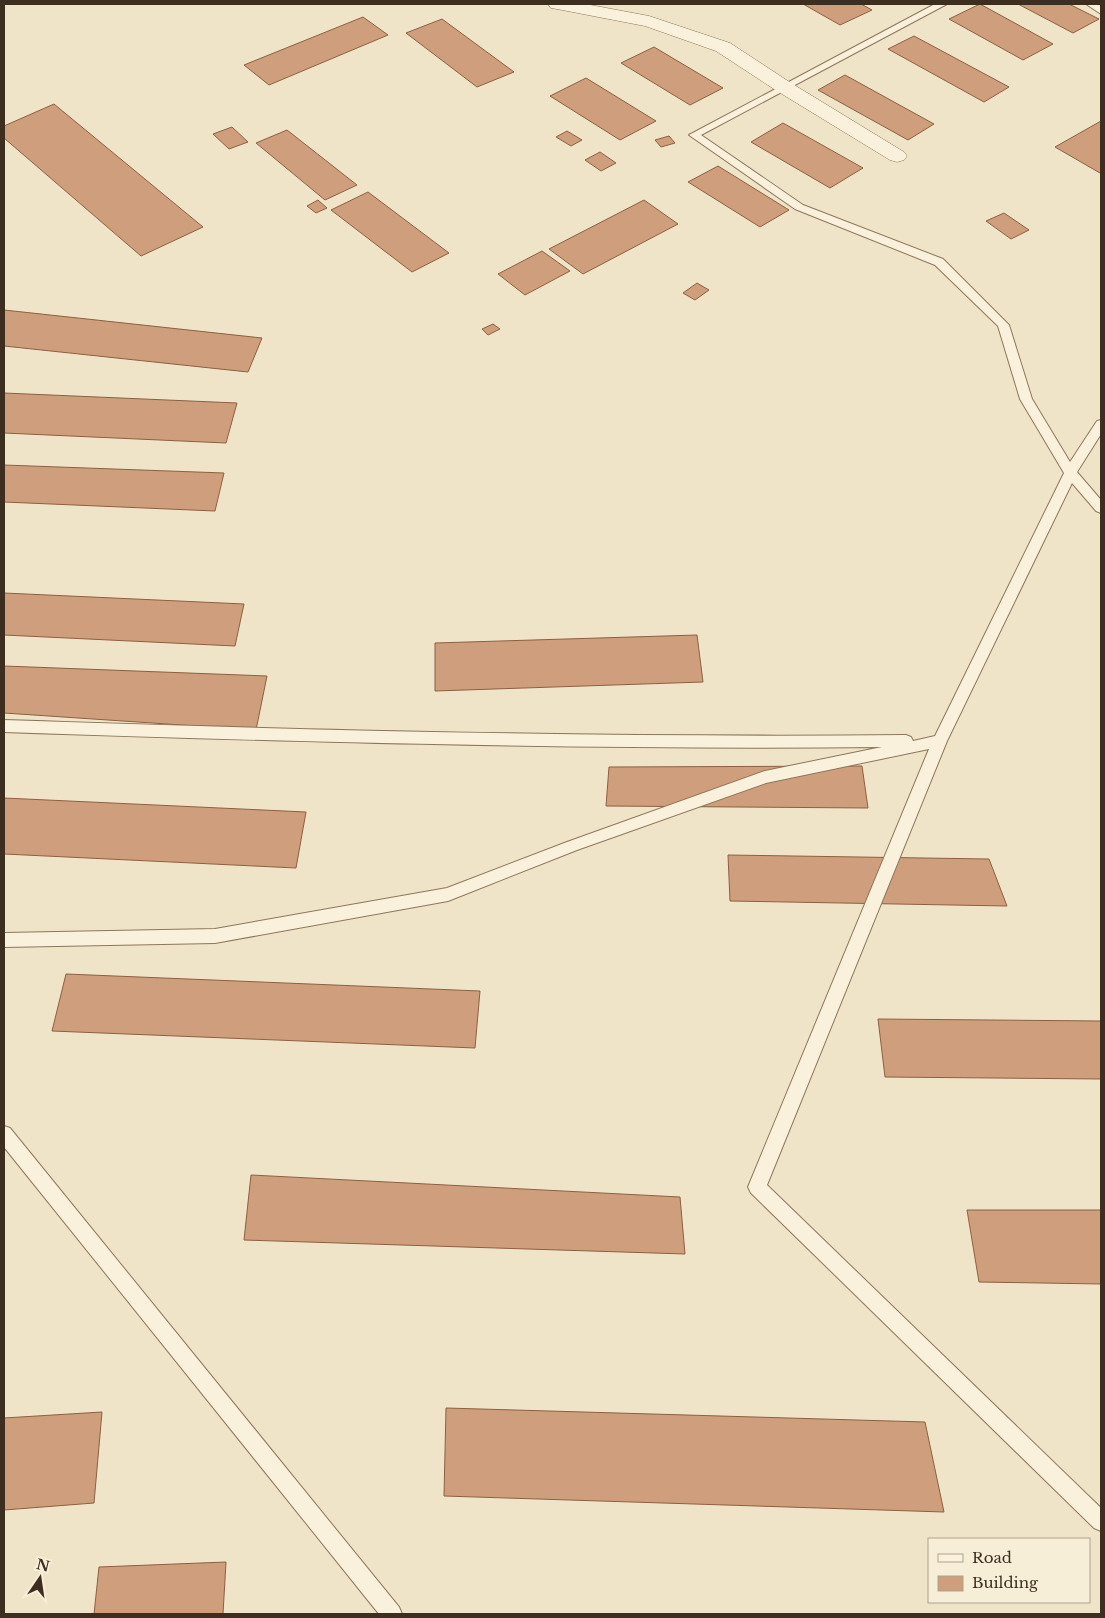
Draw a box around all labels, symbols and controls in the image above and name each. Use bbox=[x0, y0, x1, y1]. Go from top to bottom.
legend bbox=[928, 1538, 1090, 1603]
text: Road bbox=[972, 1548, 1012, 1567]
north arrow bbox=[15, 1553, 65, 1603]
text: N bbox=[34, 1555, 51, 1576]
text: Building bbox=[972, 1573, 1039, 1592]

